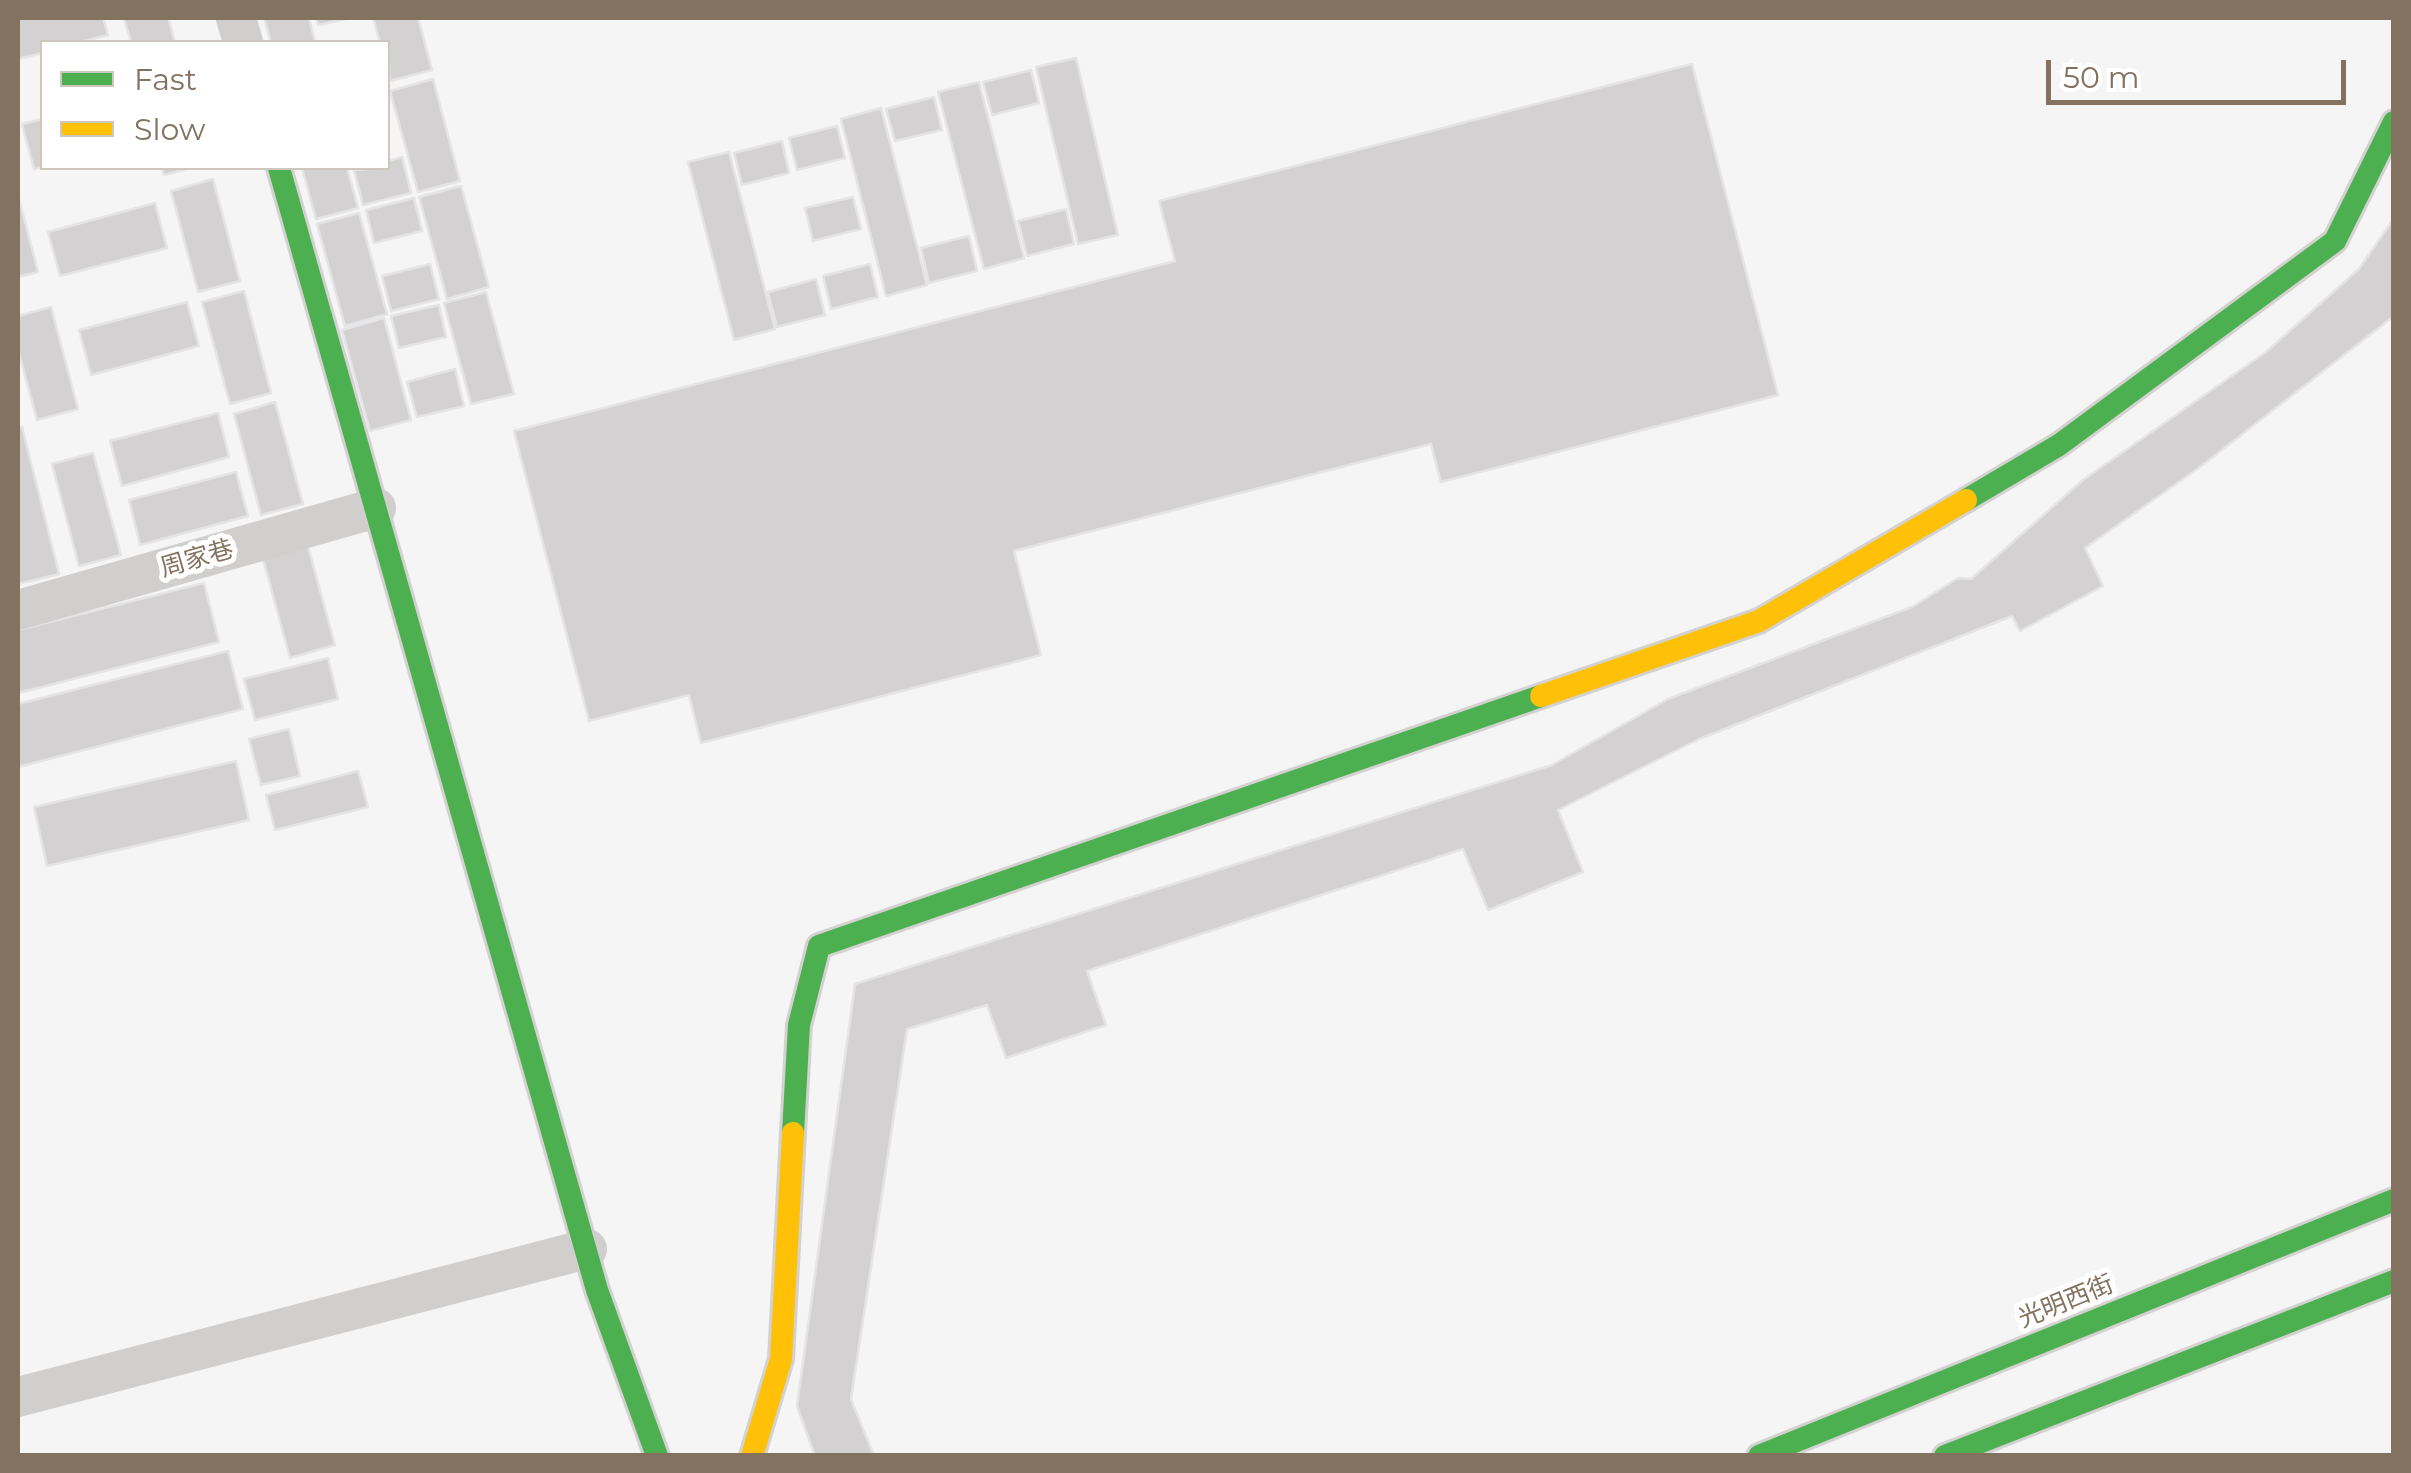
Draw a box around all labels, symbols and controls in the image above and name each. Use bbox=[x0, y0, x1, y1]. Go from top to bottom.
legend bbox=[40, 40, 390, 170]
scale bar bbox=[2051, 40, 2351, 102]
text: 50 m bbox=[2063, 59, 2140, 96]
text: Fast bbox=[134, 61, 197, 98]
text: Slow bbox=[134, 111, 205, 148]
street label: 周家巷 bbox=[157, 534, 237, 584]
street label: 光明西街 bbox=[2014, 1269, 2118, 1335]

